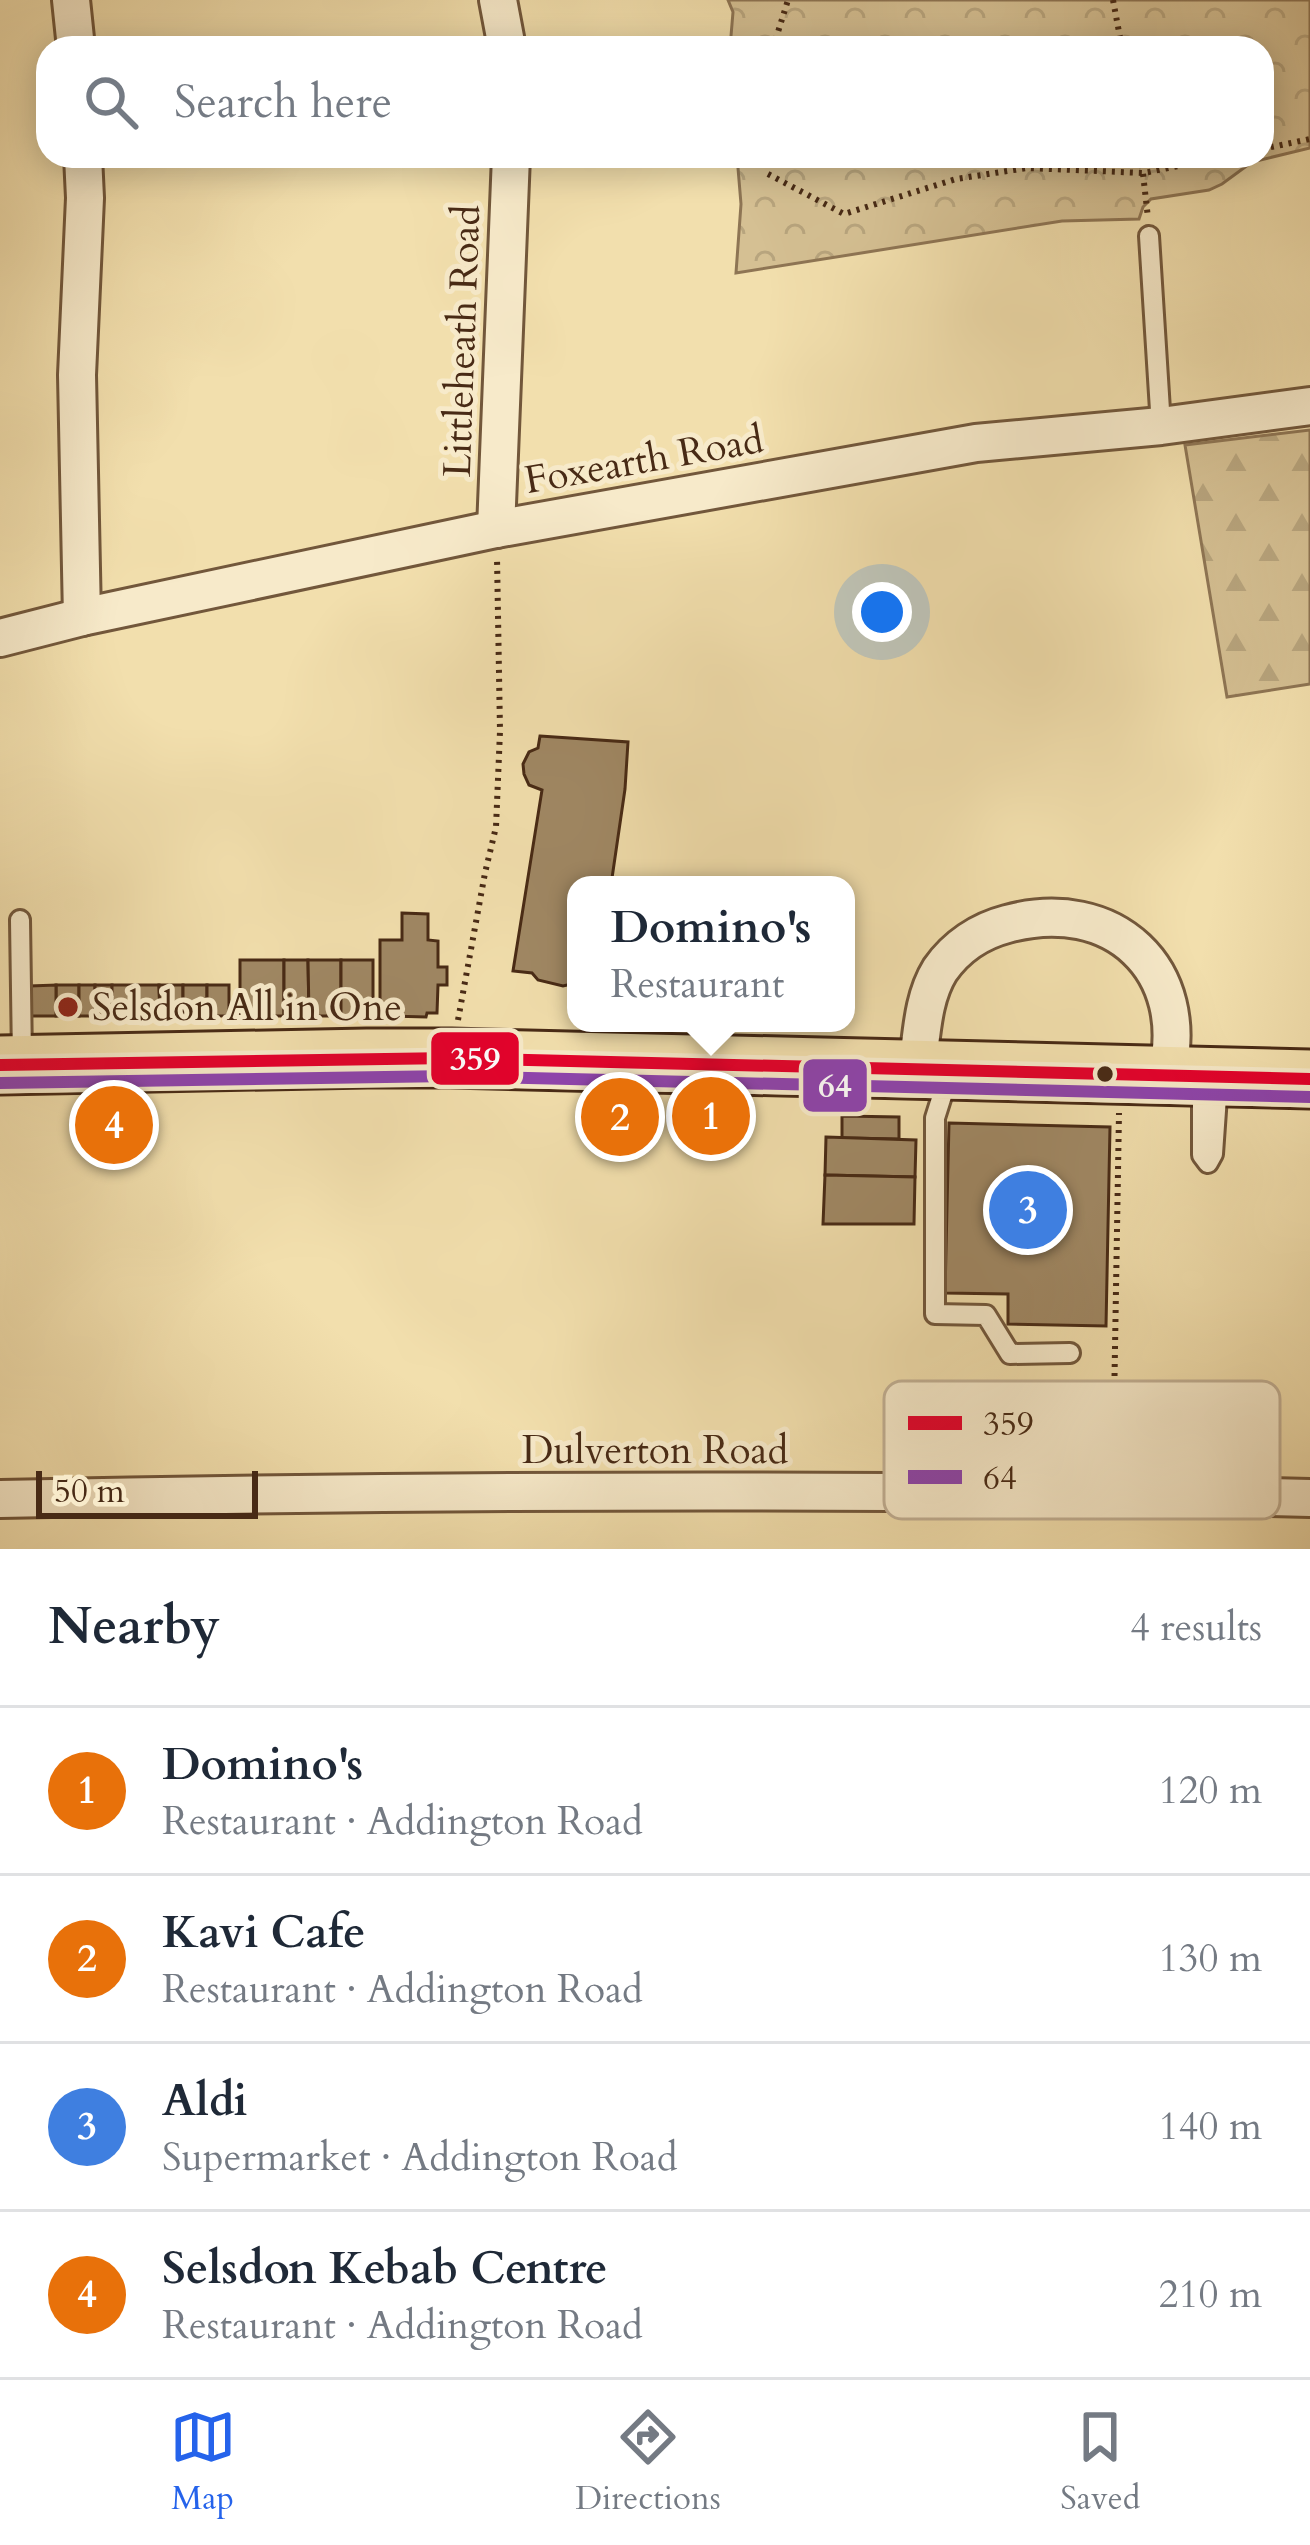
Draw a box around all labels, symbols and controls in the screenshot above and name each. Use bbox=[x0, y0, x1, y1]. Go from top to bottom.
search box bbox=[36, 36, 1274, 168]
icon: search bbox=[78, 69, 144, 135]
text: Search here bbox=[174, 72, 392, 133]
street label: Littleheath Road bbox=[431, 204, 493, 478]
street label: Foxearth Road bbox=[521, 413, 768, 507]
your location bbox=[852, 582, 912, 642]
popup bbox=[567, 876, 855, 1032]
text: Domino's bbox=[610, 897, 812, 958]
text: Restaurant bbox=[610, 958, 784, 1011]
place label: Selsdon All in One bbox=[92, 981, 402, 1034]
marker: Selsdon All in One bbox=[55, 994, 81, 1020]
line badge: 359 bbox=[429, 1030, 521, 1087]
text: 359 bbox=[450, 1037, 500, 1082]
line badge: 64 bbox=[801, 1057, 869, 1114]
unlabelled marker bbox=[1094, 1063, 1116, 1085]
text: 64 bbox=[818, 1064, 852, 1109]
pin: 1 bbox=[672, 1071, 750, 1161]
pin: 2 bbox=[581, 1072, 659, 1162]
pin: 4 bbox=[75, 1080, 153, 1170]
pin: 3 bbox=[989, 1165, 1067, 1255]
legend bbox=[884, 1381, 1280, 1519]
text: 359 bbox=[983, 1402, 1034, 1447]
street label: Dulverton Road bbox=[522, 1424, 788, 1477]
text: 64 bbox=[983, 1456, 1017, 1501]
scale bar bbox=[36, 1465, 258, 1518]
text: 50 m bbox=[54, 1469, 125, 1514]
text: Nearby bbox=[48, 1592, 220, 1662]
text: 4 results bbox=[1130, 1601, 1262, 1654]
text: Domino's bbox=[162, 1734, 363, 1795]
text: 1 bbox=[77, 1764, 97, 1817]
text: 120 m bbox=[1159, 1764, 1262, 1817]
text: Restaurant · Addington Road bbox=[162, 1795, 643, 1848]
text: Kavi Cafe bbox=[162, 1902, 366, 1963]
text: 2 bbox=[77, 1932, 97, 1985]
text: 130 m bbox=[1159, 1932, 1262, 1985]
text: Restaurant · Addington Road bbox=[162, 1963, 643, 2016]
text: Aldi bbox=[162, 2070, 248, 2131]
text: 3 bbox=[77, 2100, 97, 2153]
text: 140 m bbox=[1159, 2100, 1262, 2153]
text: Supermarket · Addington Road bbox=[162, 2131, 677, 2184]
text: Selsdon Kebab Centre bbox=[162, 2238, 608, 2299]
text: 4 bbox=[77, 2268, 97, 2321]
text: 210 m bbox=[1159, 2268, 1262, 2321]
text: Restaurant · Addington Road bbox=[162, 2299, 643, 2352]
tab: Map bbox=[170, 2404, 236, 2521]
tab: Directions bbox=[575, 2404, 721, 2521]
tab: Saved bbox=[1060, 2404, 1140, 2521]

